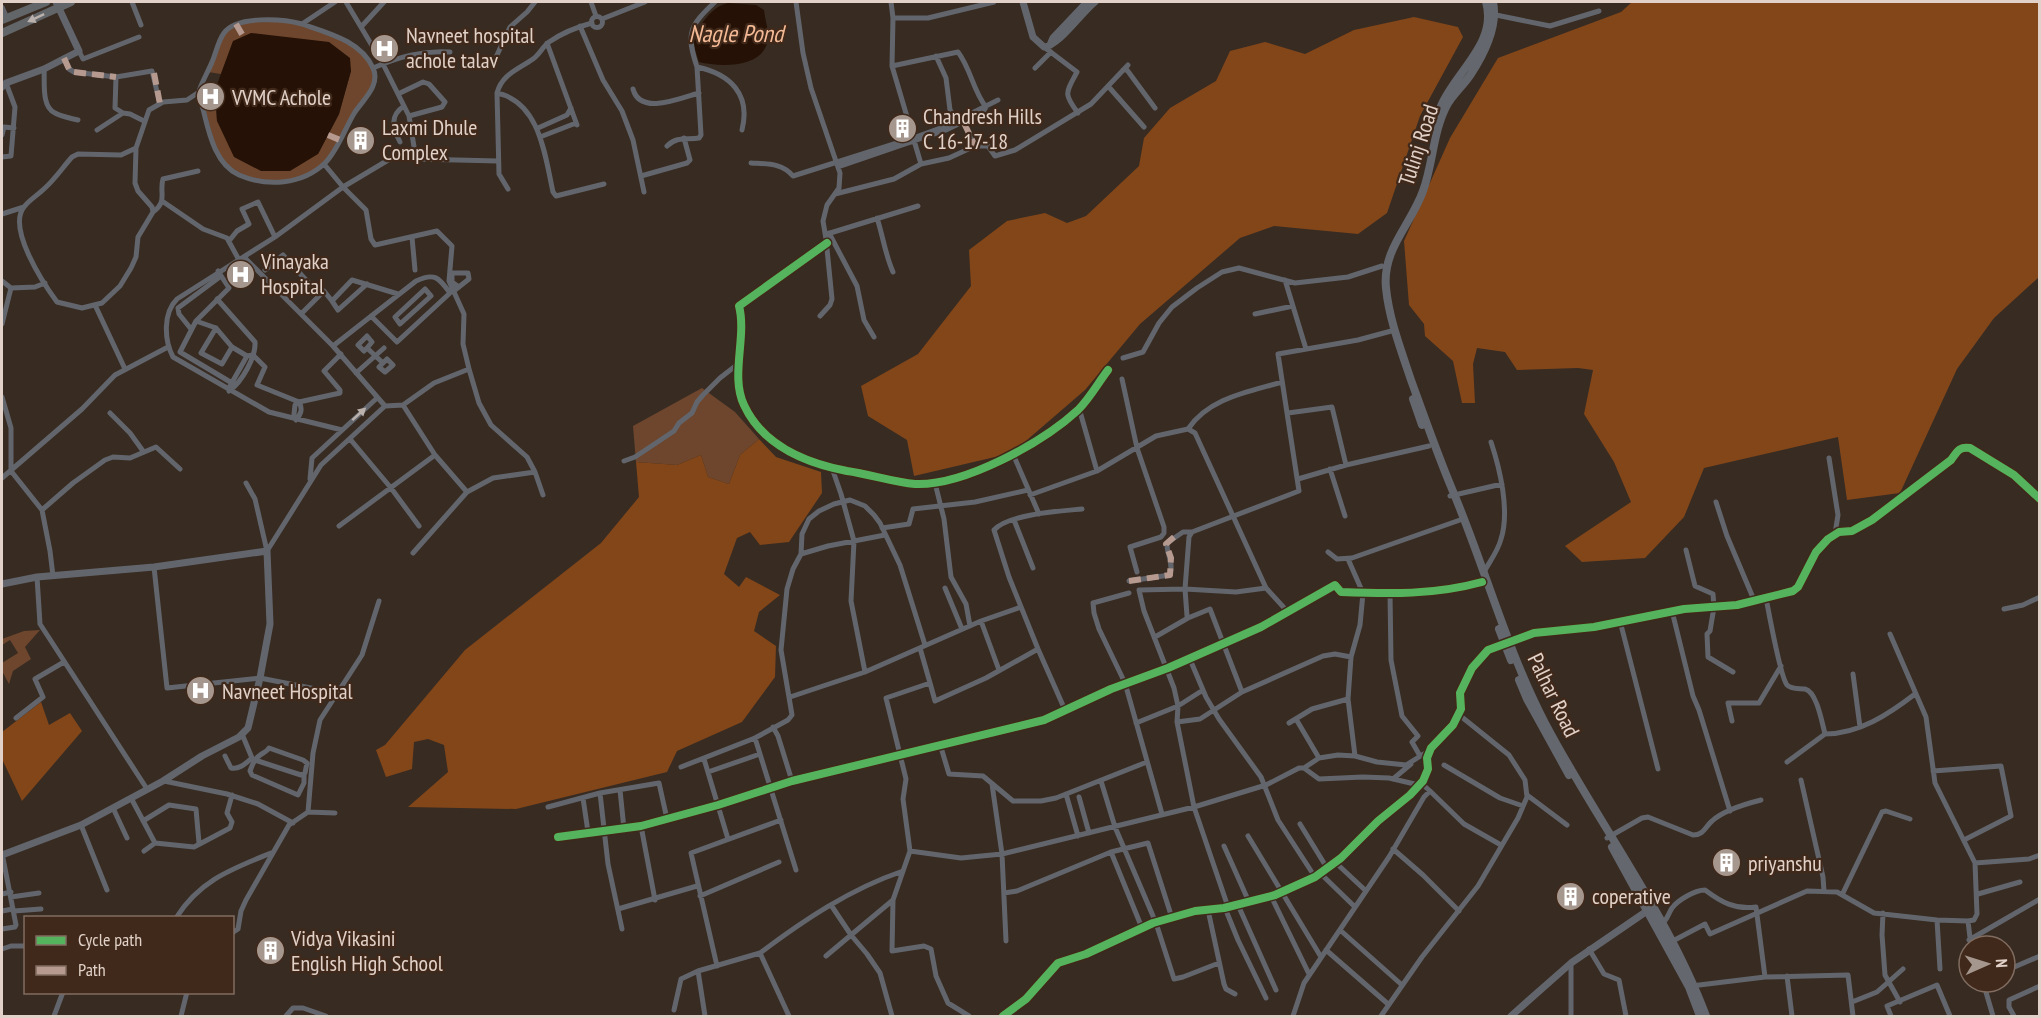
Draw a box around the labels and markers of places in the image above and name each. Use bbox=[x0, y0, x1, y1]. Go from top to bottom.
place label: Navneet hospital achole talav bbox=[406, 21, 535, 74]
hospital icon: Navneet hospital achole talav bbox=[369, 32, 401, 64]
hospital icon: VVMC Achole bbox=[195, 81, 227, 113]
place label: VVMC Achole bbox=[231, 83, 331, 111]
place label: Chandresh Hills C 16-17-18 bbox=[923, 102, 1042, 155]
place label: Laxmi Dhule Complex bbox=[382, 113, 477, 166]
building icon: Chandresh Hills C 16-17-18 bbox=[886, 113, 918, 145]
building icon: Laxmi Dhule Complex bbox=[345, 124, 377, 156]
place label: Vinayaka Hospital bbox=[260, 247, 329, 300]
hospital icon: Vinayaka Hospital bbox=[224, 258, 256, 290]
hospital icon: Navneet Hospital bbox=[185, 675, 217, 707]
place label: Navneet Hospital bbox=[222, 677, 353, 705]
building icon: priyanshu bbox=[1711, 847, 1743, 879]
place label: priyanshu bbox=[1748, 849, 1822, 877]
building icon: coperative bbox=[1555, 880, 1587, 912]
place label: coperative bbox=[1592, 882, 1671, 910]
place label: Vidya Vikasini English High School bbox=[290, 924, 444, 977]
building icon: Vidya Vikasini English High School bbox=[254, 935, 286, 967]

